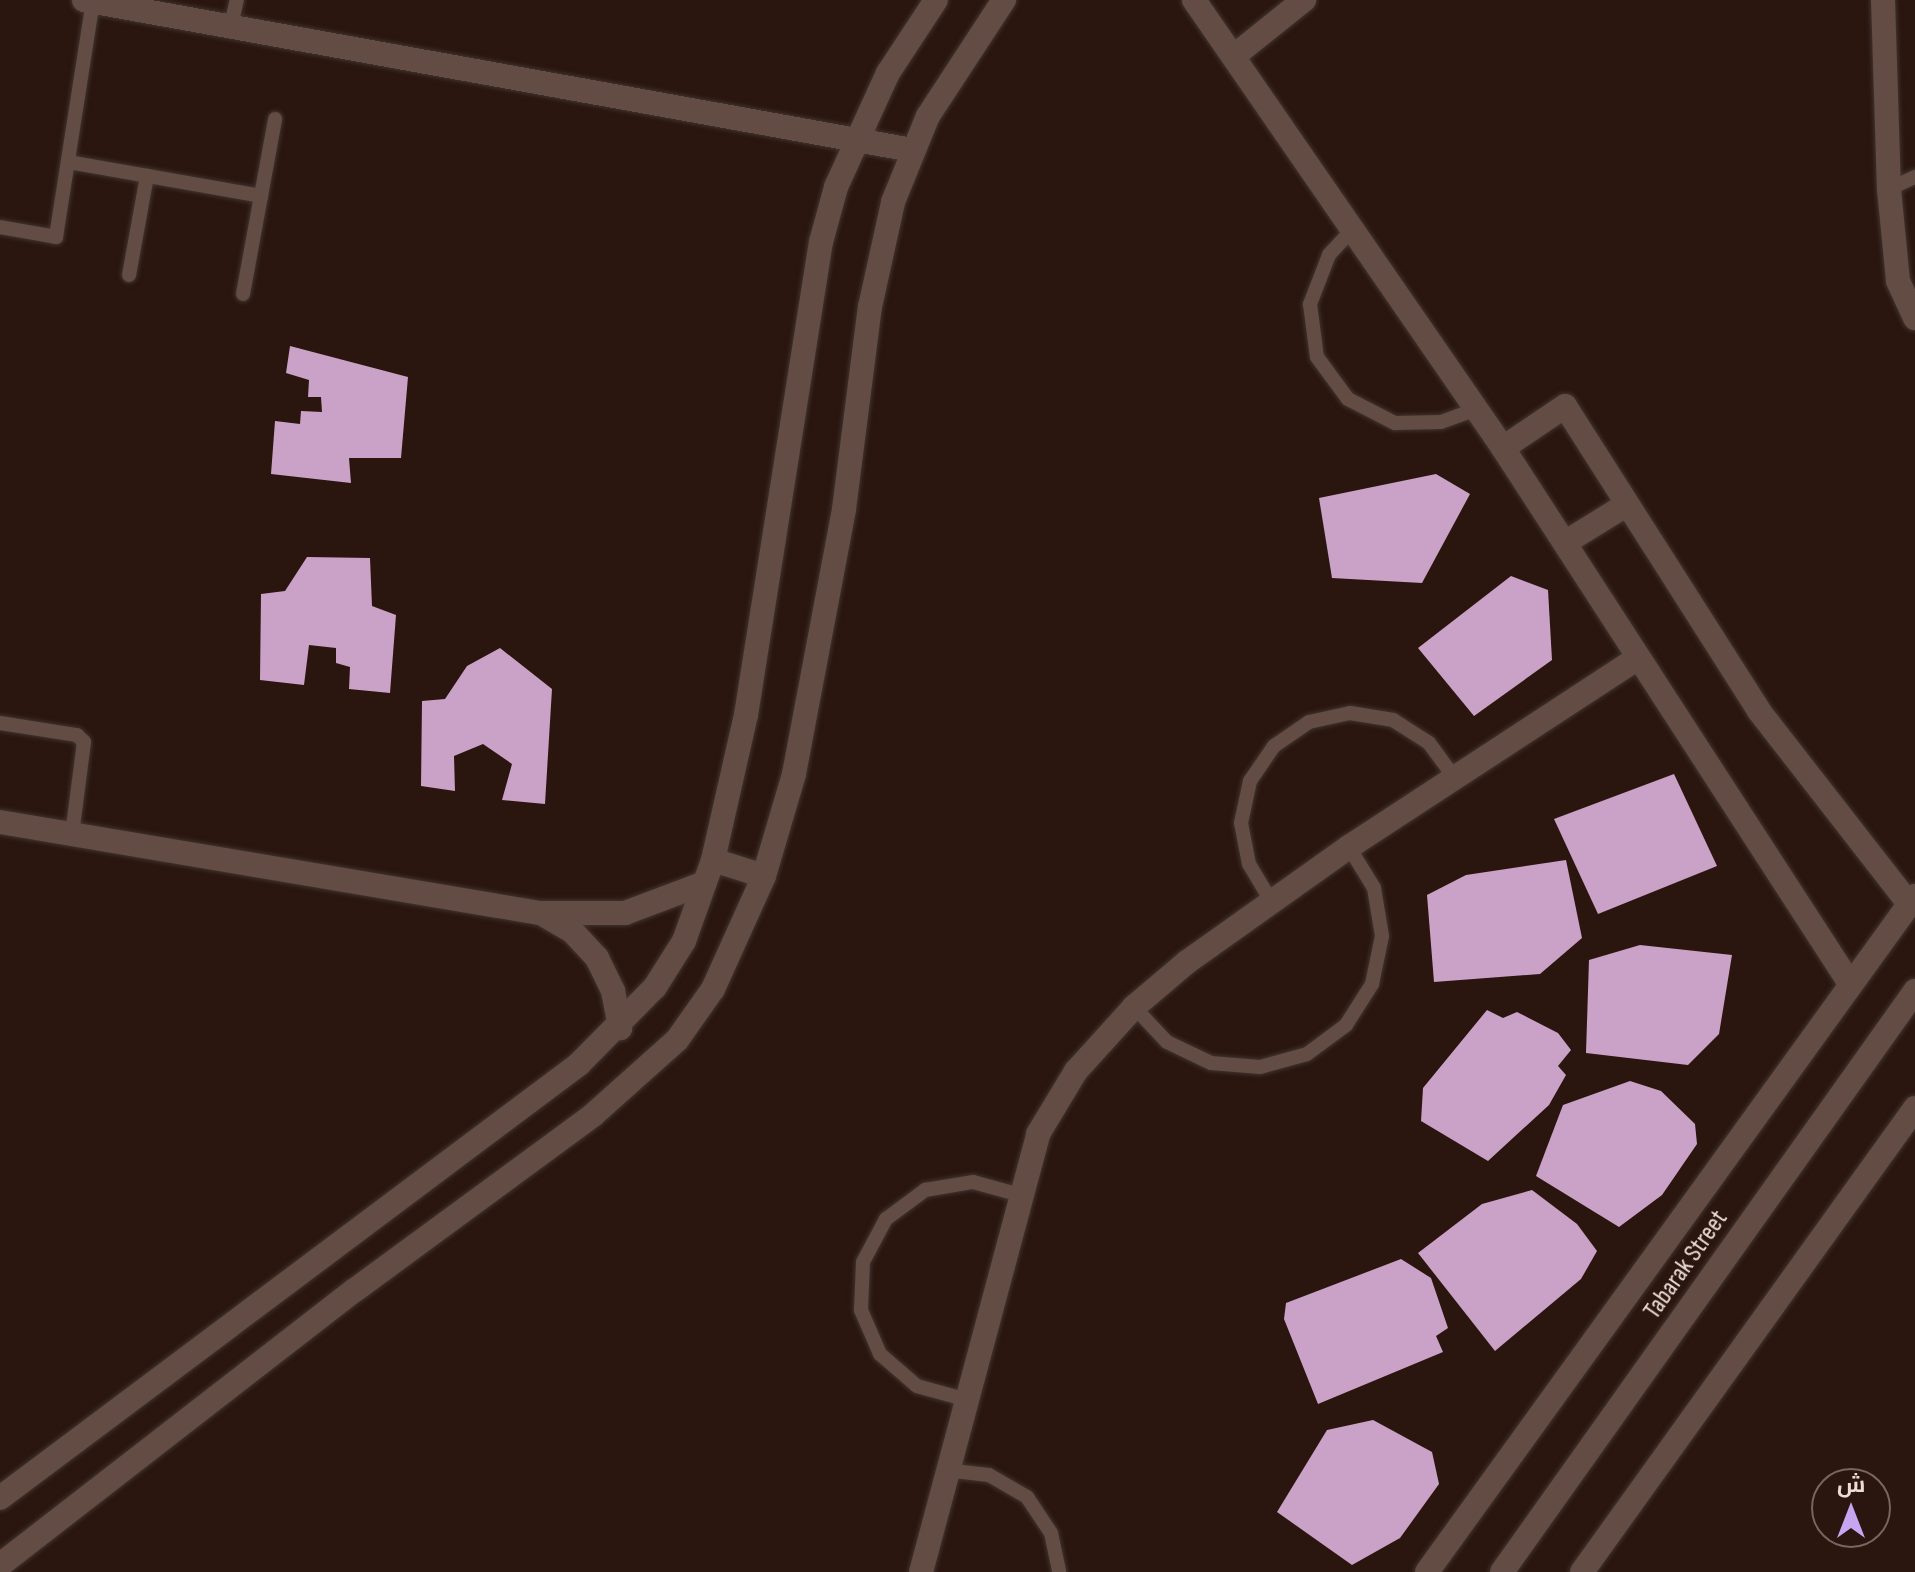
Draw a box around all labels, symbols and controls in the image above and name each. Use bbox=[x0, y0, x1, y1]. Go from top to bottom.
street label: Tabarak Street bbox=[1637, 1205, 1735, 1325]
north arrow bbox=[1811, 1468, 1891, 1548]
text: ش bbox=[1837, 1472, 1865, 1499]

